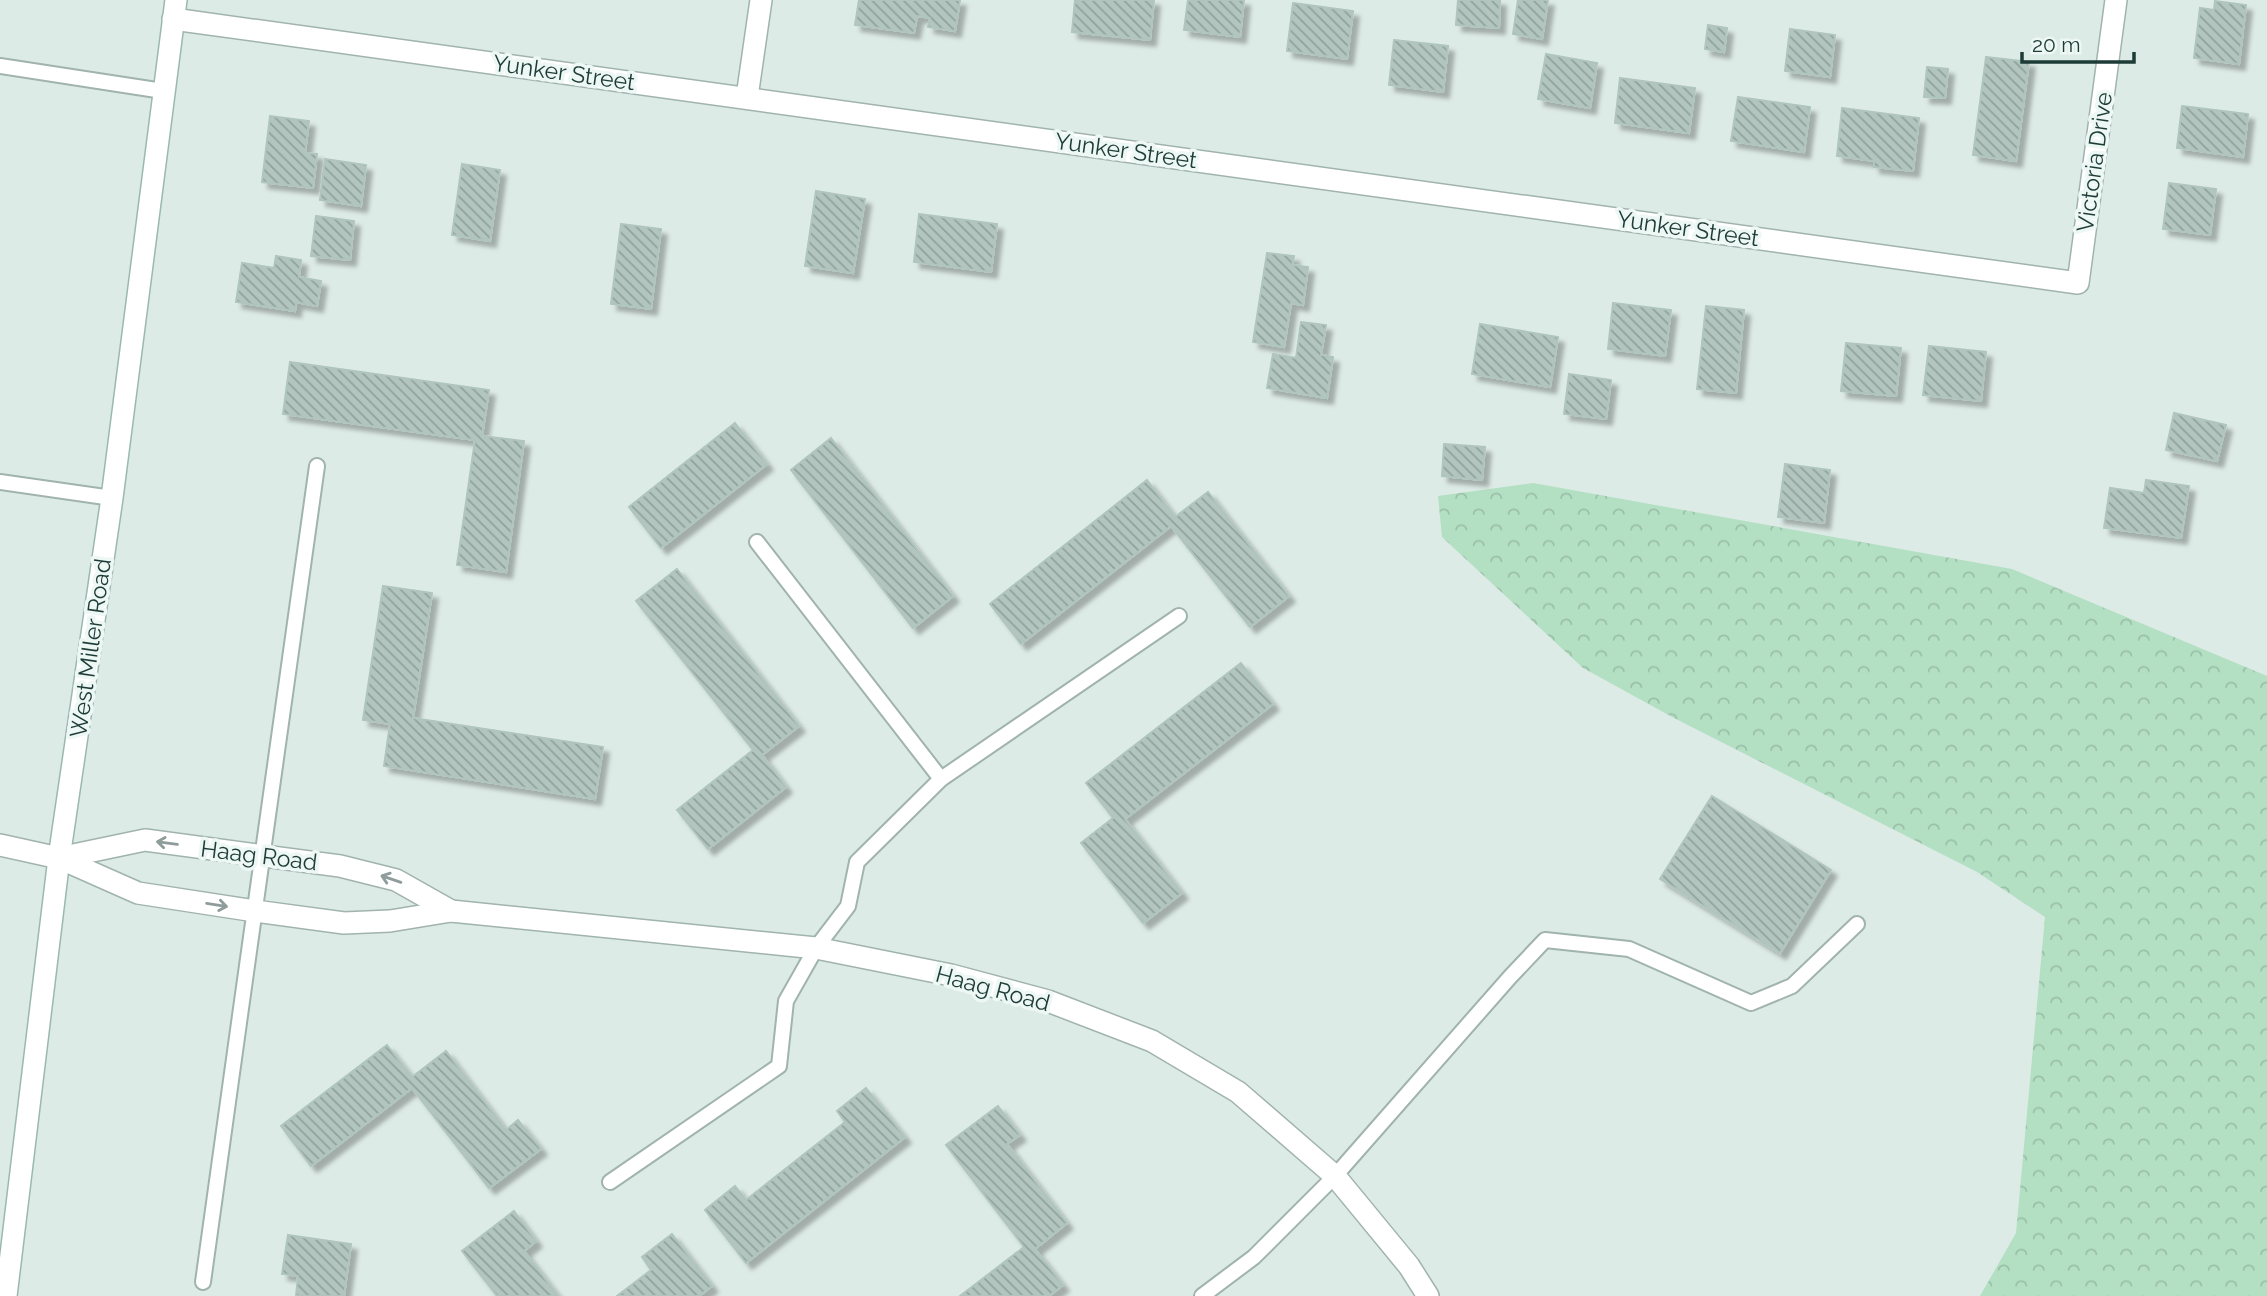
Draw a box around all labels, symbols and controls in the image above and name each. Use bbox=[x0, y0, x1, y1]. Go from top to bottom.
scale bar bbox=[2022, 21, 2134, 65]
text: 20 m bbox=[2032, 32, 2080, 57]
street label: Yunker Street bbox=[491, 49, 637, 95]
street label: Victoria Drive bbox=[2071, 90, 2117, 234]
street label: Yunker Street bbox=[1053, 127, 1199, 173]
street label: Yunker Street bbox=[1615, 205, 1761, 251]
street label: West Miller Road bbox=[64, 557, 116, 739]
street label: Haag Road bbox=[199, 834, 319, 876]
one-way arrow bbox=[156, 836, 179, 849]
one-way arrow bbox=[381, 872, 403, 885]
one-way arrow bbox=[205, 899, 228, 912]
street label: Haag Road bbox=[933, 960, 1053, 1016]

